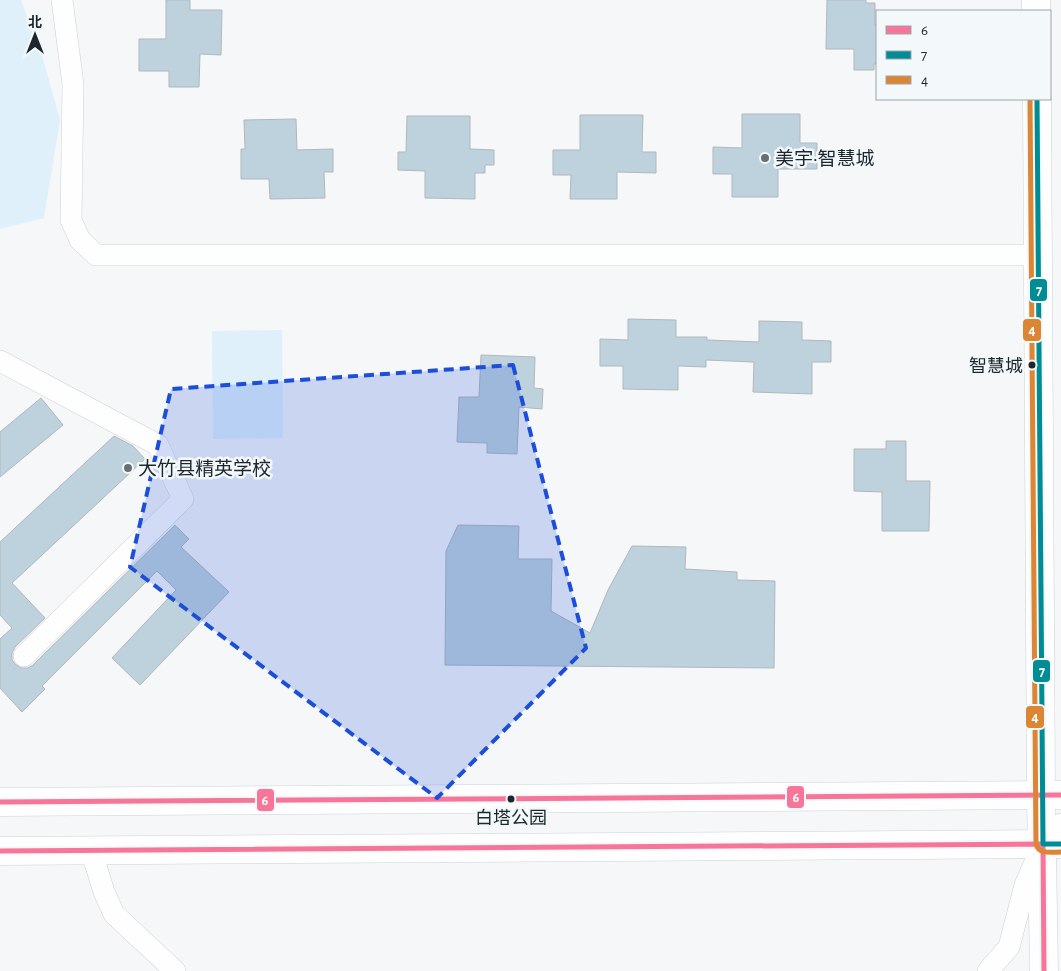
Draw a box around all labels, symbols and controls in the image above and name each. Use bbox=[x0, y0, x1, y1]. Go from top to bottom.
north arrow bbox=[10, 10, 60, 60]
legend bbox=[876, 10, 1051, 100]
text: 北 bbox=[28, 15, 42, 30]
text: 6 bbox=[921, 23, 928, 38]
text: 7 bbox=[921, 48, 927, 63]
text: 4 bbox=[921, 73, 928, 88]
place label: 美宇•智慧城 bbox=[775, 148, 875, 169]
marker: 美宇•智慧城 bbox=[759, 152, 771, 164]
line badge: 7 bbox=[1029, 278, 1048, 302]
text: 7 bbox=[1036, 284, 1042, 298]
line badge: 4 bbox=[1022, 318, 1042, 342]
text: 4 bbox=[1028, 324, 1036, 338]
place label: 智慧城 bbox=[969, 356, 1023, 376]
marker: 智慧城 bbox=[1027, 360, 1037, 370]
place label: 大竹县精英学校 bbox=[138, 458, 271, 479]
marker: 大竹县精英学校 bbox=[122, 462, 134, 474]
line badge: 7 bbox=[1032, 659, 1051, 683]
text: 7 bbox=[1039, 665, 1045, 679]
line badge: 4 bbox=[1025, 705, 1045, 729]
text: 4 bbox=[1031, 711, 1039, 725]
line badge: 6 bbox=[786, 785, 805, 809]
line badge: 6 bbox=[256, 788, 275, 812]
text: 6 bbox=[793, 791, 800, 805]
text: 6 bbox=[262, 794, 269, 808]
marker: 白塔公园 bbox=[506, 794, 516, 804]
place label: 白塔公园 bbox=[475, 808, 547, 828]

